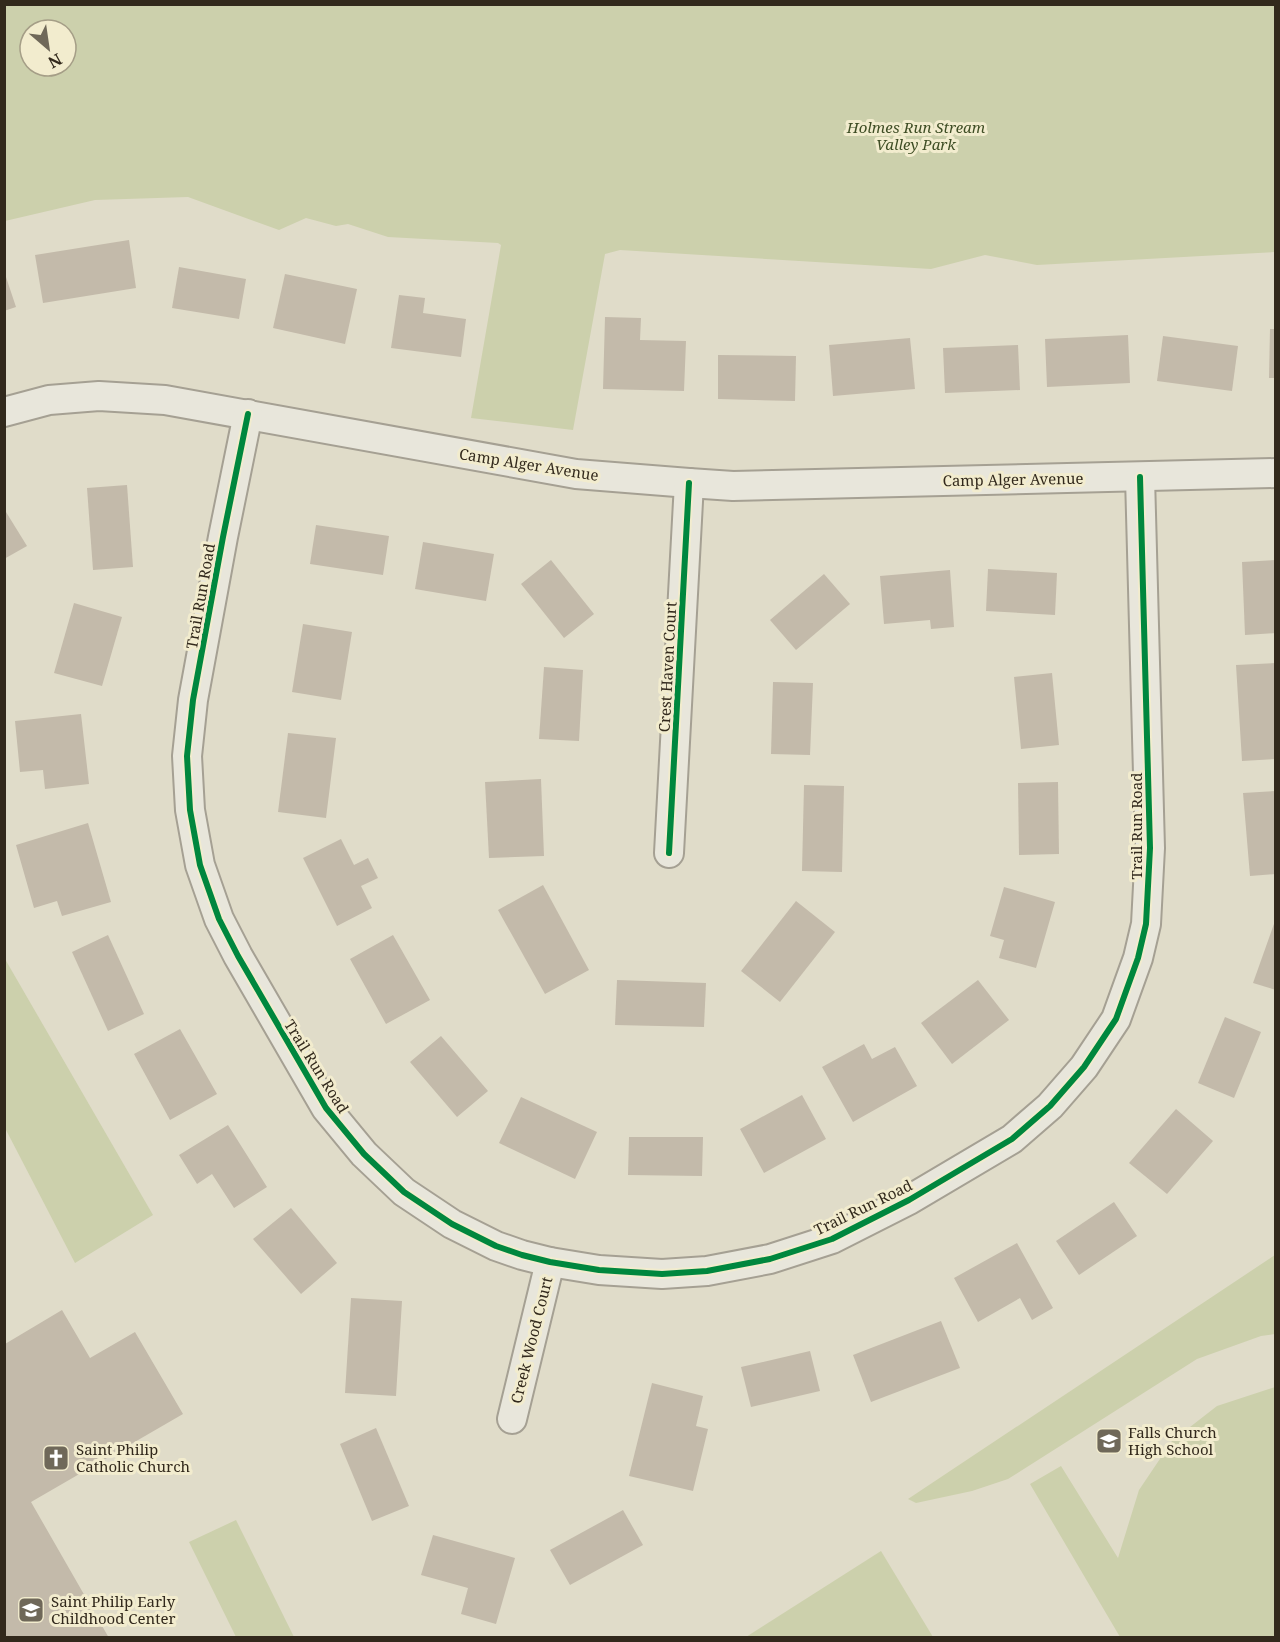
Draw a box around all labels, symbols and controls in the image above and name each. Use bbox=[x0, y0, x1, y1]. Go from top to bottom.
north arrow bbox=[18, 18, 78, 78]
text: N bbox=[44, 48, 66, 74]
park label: Holmes Run Stream Valley Park bbox=[846, 117, 986, 154]
street label: Camp Alger Avenue bbox=[458, 443, 600, 485]
street label: Camp Alger Avenue bbox=[942, 468, 1084, 490]
street label: Trail Run Road bbox=[181, 542, 219, 650]
street label: Crest Haven Court bbox=[654, 601, 680, 733]
street label: Trail Run Road bbox=[1126, 773, 1146, 879]
street label: Trail Run Road bbox=[280, 1015, 354, 1117]
street label: Trail Run Road bbox=[811, 1175, 915, 1239]
street label: Creek Wood Court bbox=[506, 1275, 556, 1405]
place label: Falls Church High School bbox=[1128, 1422, 1217, 1459]
school or university icon: Falls Church High School bbox=[1094, 1426, 1124, 1456]
place label: Saint Philip Catholic Church bbox=[76, 1439, 191, 1476]
church icon: Saint Philip Catholic Church bbox=[41, 1443, 71, 1473]
place label: Saint Philip Early Childhood Center bbox=[51, 1591, 176, 1628]
school or university icon: Saint Philip Early Childhood Center bbox=[16, 1595, 46, 1625]

